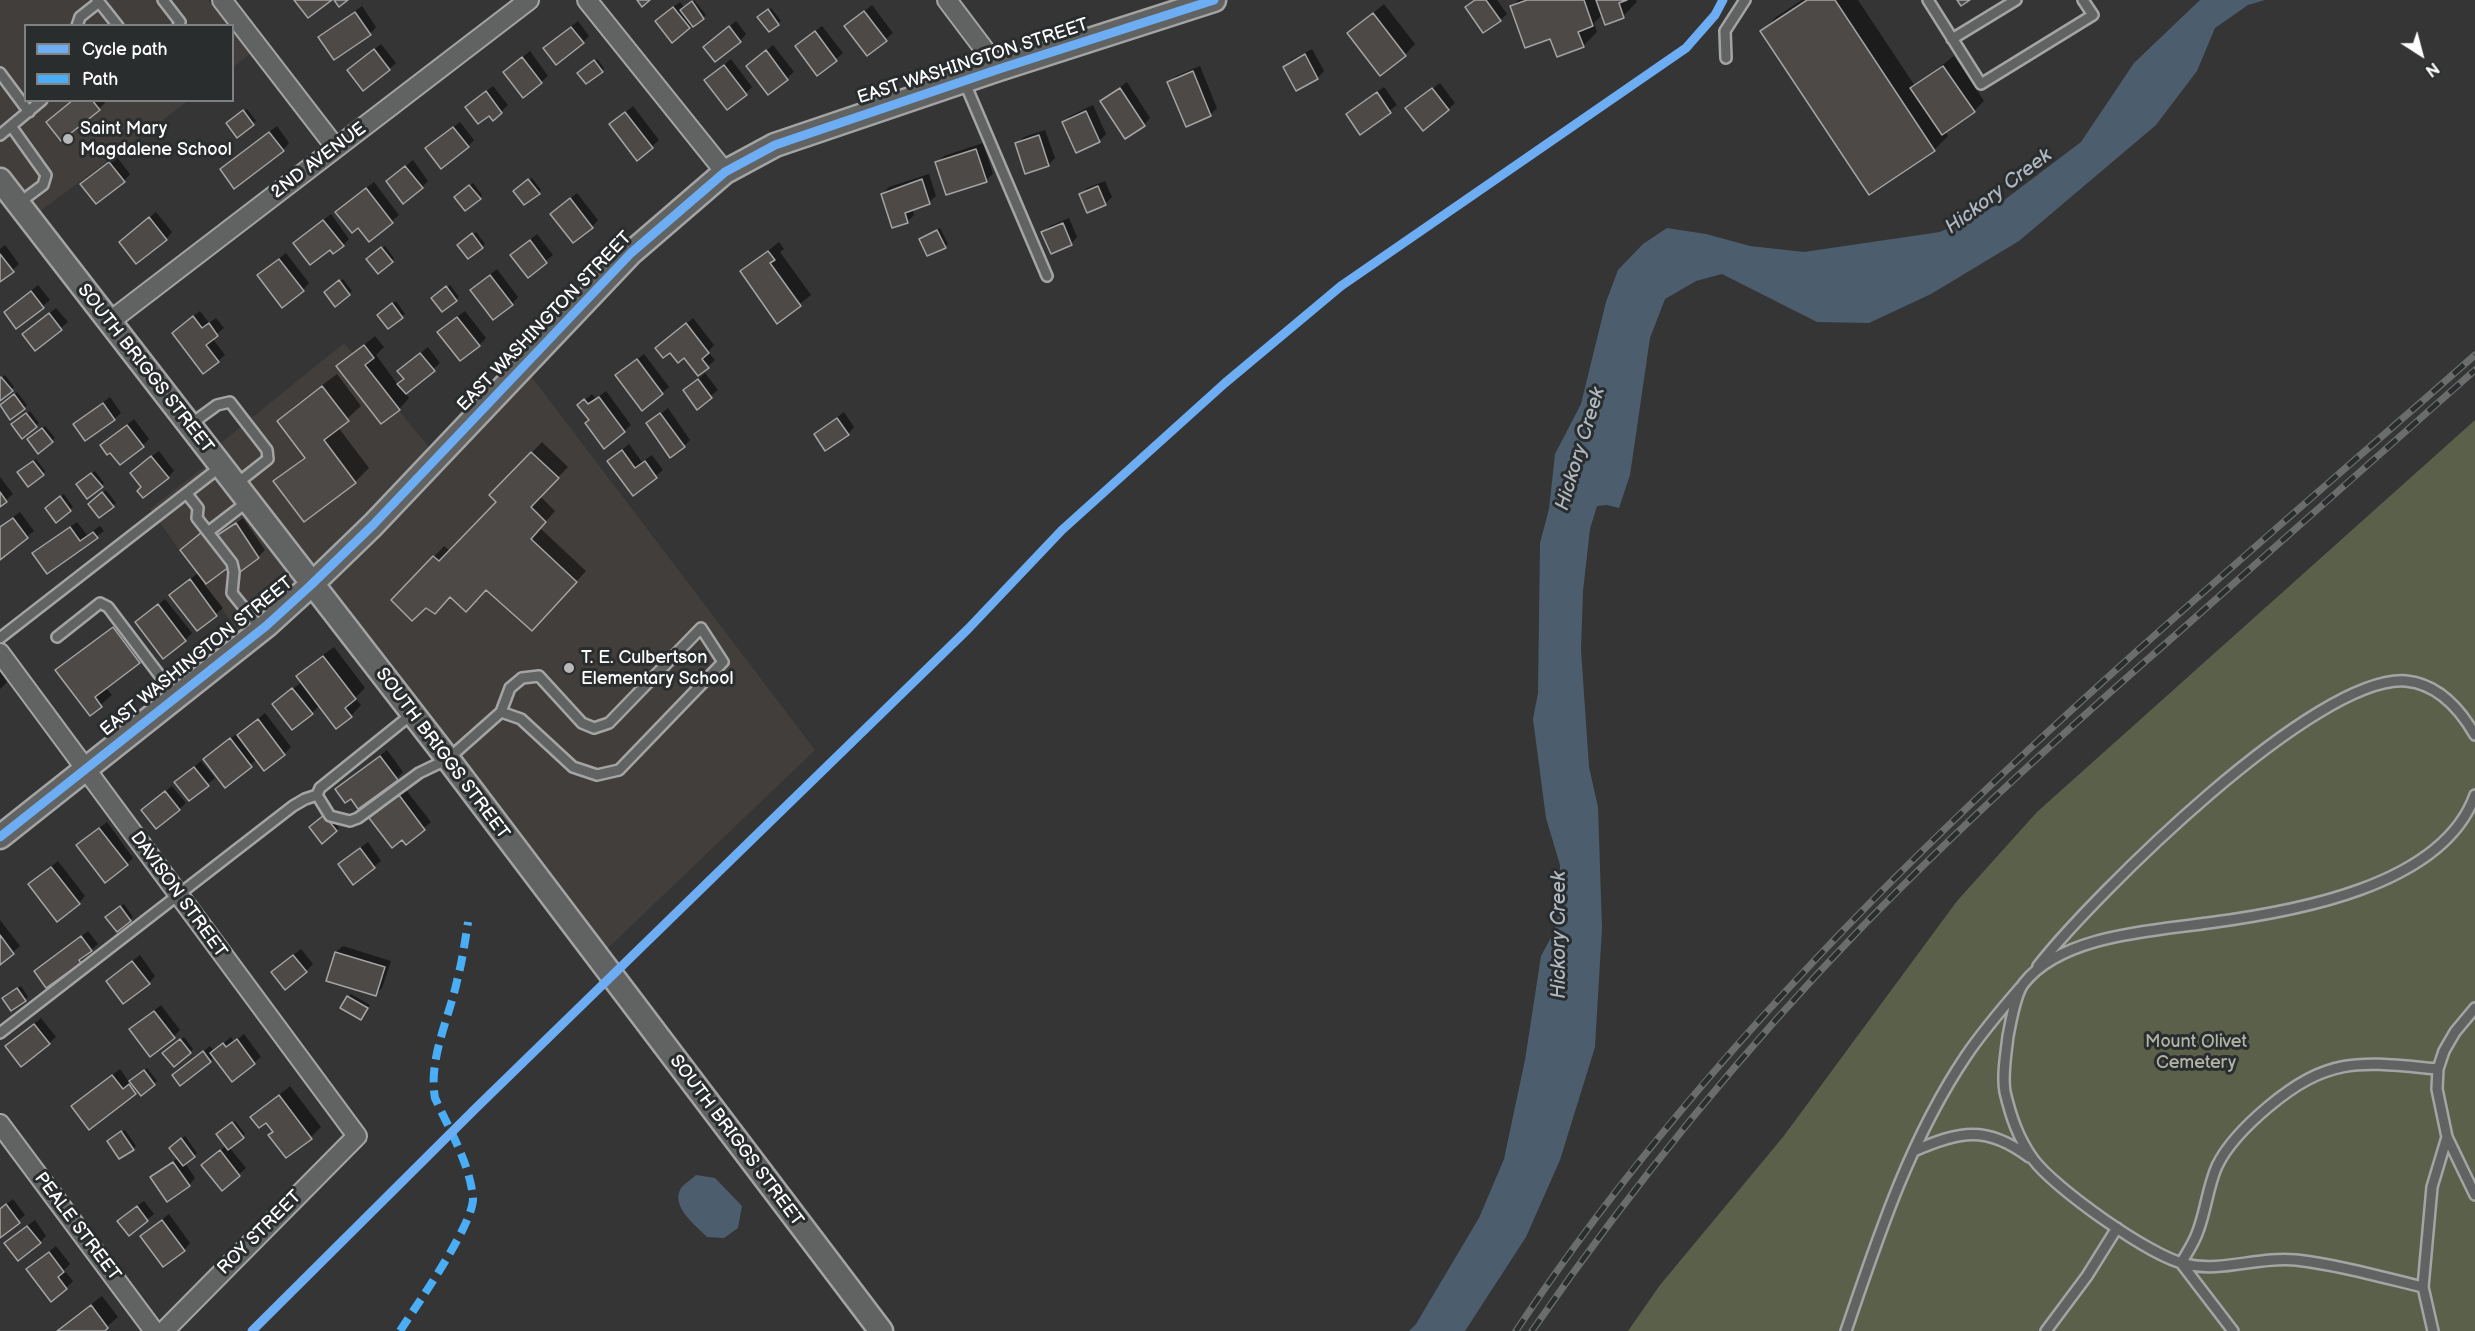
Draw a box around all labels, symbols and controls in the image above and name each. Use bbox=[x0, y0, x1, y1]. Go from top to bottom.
street label: EAST WASHINGTON STREET bbox=[855, 14, 1091, 110]
legend bbox=[24, 24, 234, 102]
north arrow bbox=[2391, 24, 2451, 84]
text: Cycle path bbox=[82, 39, 168, 60]
text: N bbox=[2421, 58, 2442, 80]
text: Path bbox=[82, 69, 118, 90]
place label: Saint Mary Magdalene School bbox=[80, 118, 232, 160]
street label: 2ND AVENUE bbox=[267, 118, 371, 204]
marker: Saint Mary Magdalene School bbox=[61, 132, 75, 146]
water label: Hickory Creek bbox=[1941, 144, 2057, 240]
street label: EAST WASHINGTON STREET bbox=[453, 228, 637, 416]
street label: SOUTH BRIGGS STREET bbox=[72, 280, 218, 458]
water label: Hickory Creek bbox=[1551, 385, 1611, 513]
street label: EAST WASHINGTON STREET bbox=[96, 573, 298, 741]
place label: T. E. Culbertson Elementary School bbox=[581, 647, 734, 690]
marker: T. E. Culbertson Elementary School bbox=[562, 661, 576, 675]
street label: SOUTH BRIGGS STREET bbox=[371, 664, 513, 844]
street label: DAVISON STREET bbox=[125, 828, 231, 962]
water label: Hickory Creek bbox=[1548, 871, 1572, 999]
park label: Mount Olivet Cemetery bbox=[2145, 1031, 2247, 1074]
street label: SOUTH BRIGGS STREET bbox=[665, 1051, 807, 1231]
street label: PEALE STREET bbox=[29, 1169, 125, 1285]
street label: ROY STREET bbox=[214, 1187, 306, 1279]

